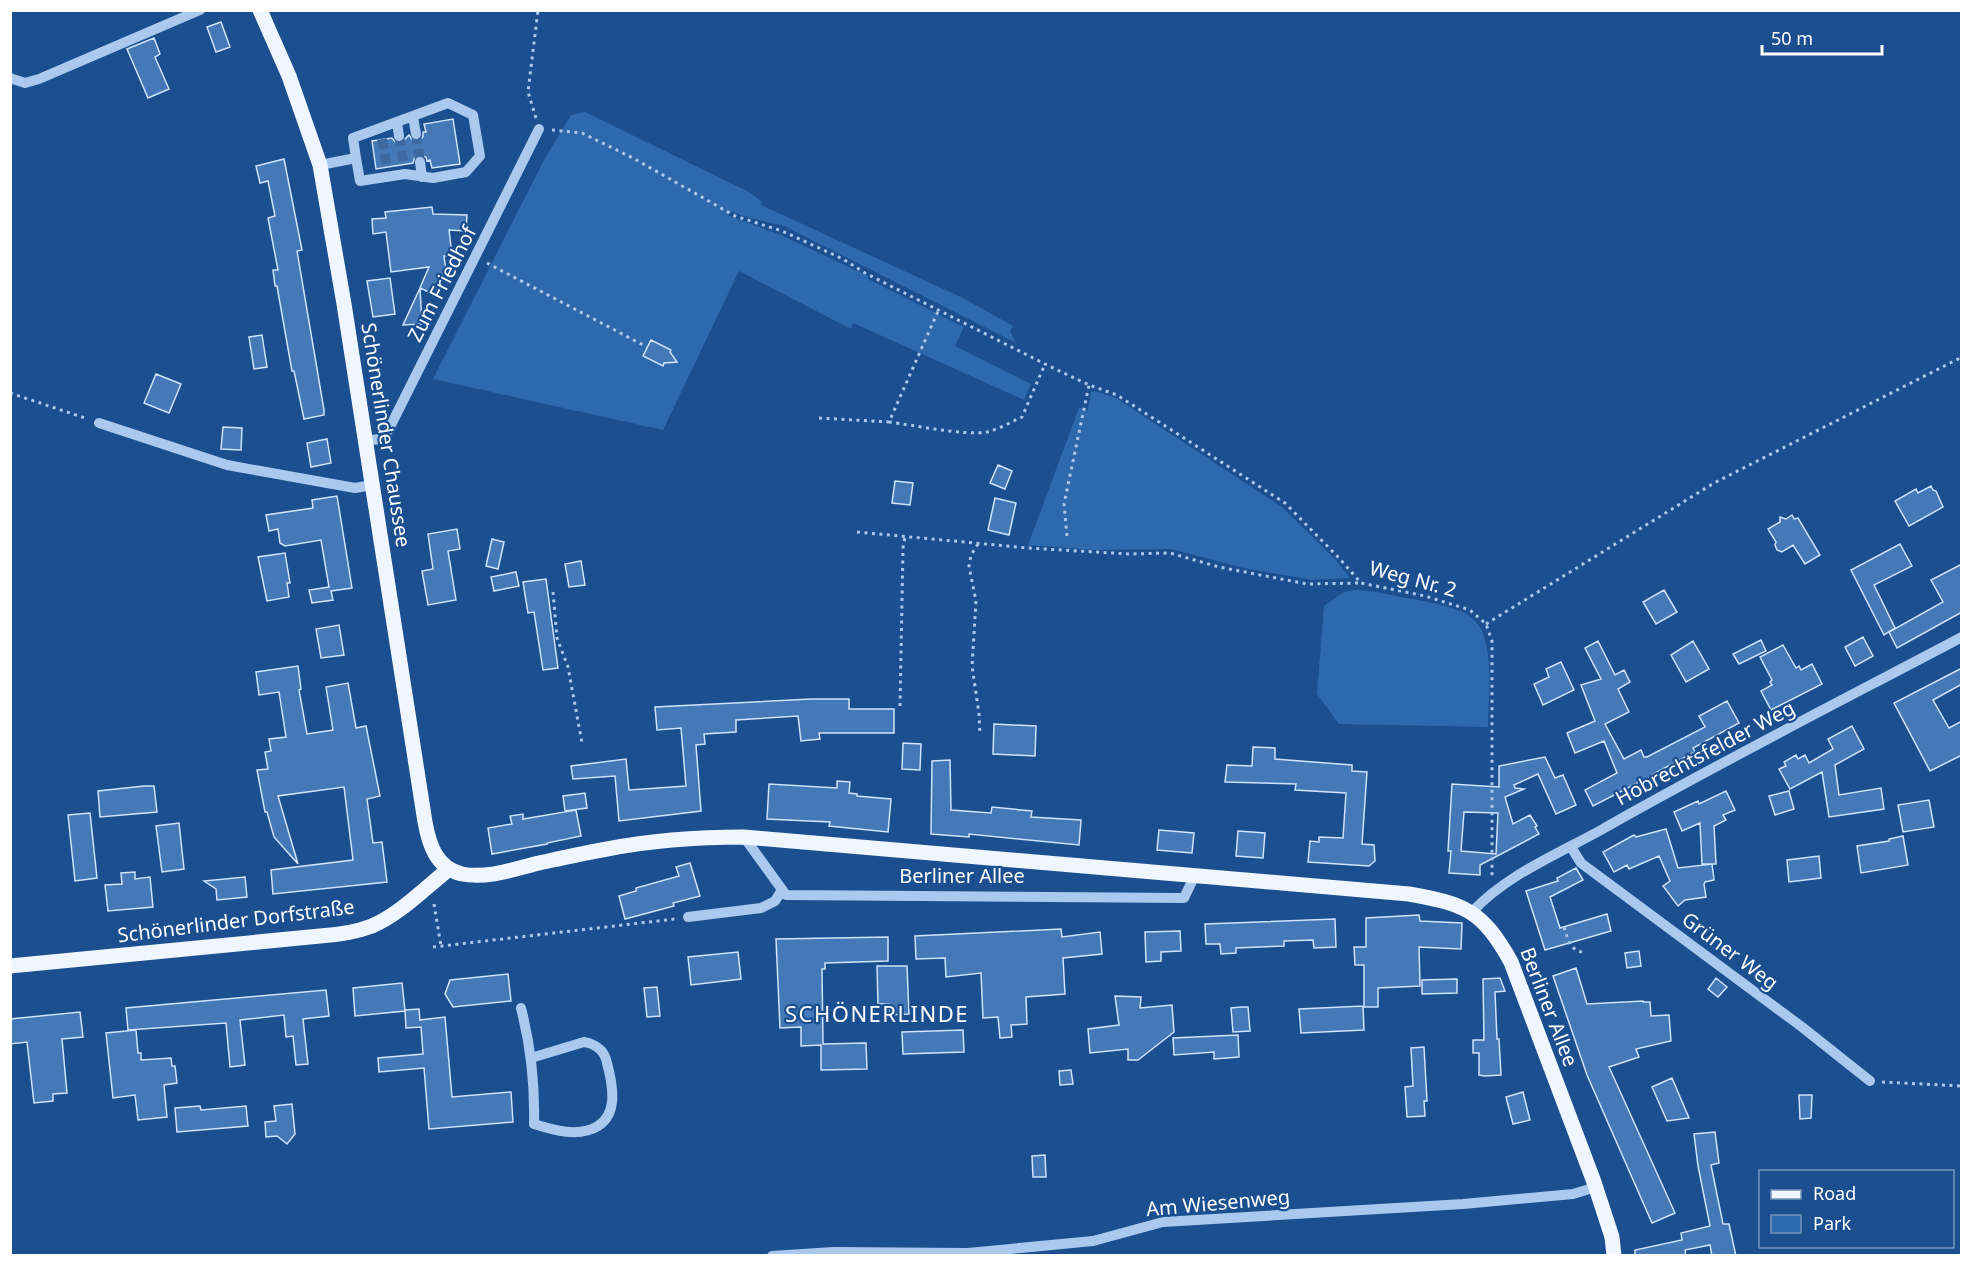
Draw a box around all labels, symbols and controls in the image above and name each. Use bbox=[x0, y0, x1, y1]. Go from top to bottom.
scale bar bbox=[1762, 18, 1882, 56]
text: 50 m bbox=[1771, 26, 1813, 50]
street label: Zum Friedhof bbox=[401, 220, 483, 346]
street label: Schönerlinder Chaussee bbox=[355, 321, 418, 549]
street label: Weg Nr. 2 bbox=[1367, 554, 1460, 603]
street label: Hobrechtsfelder Weg bbox=[1610, 694, 1799, 811]
street label: Berliner Allee bbox=[899, 862, 1025, 889]
street label: Schönerlinder Dorfstraße bbox=[116, 893, 356, 948]
street label: Grüner Weg bbox=[1677, 905, 1784, 996]
street label: Berliner Allee bbox=[1514, 943, 1585, 1070]
district label: SCHÖNERLINDE bbox=[785, 998, 969, 1028]
legend bbox=[1759, 1170, 1954, 1248]
text: Road bbox=[1813, 1181, 1856, 1205]
street label: Am Wiesenweg bbox=[1145, 1183, 1291, 1222]
text: Park bbox=[1813, 1211, 1851, 1235]

